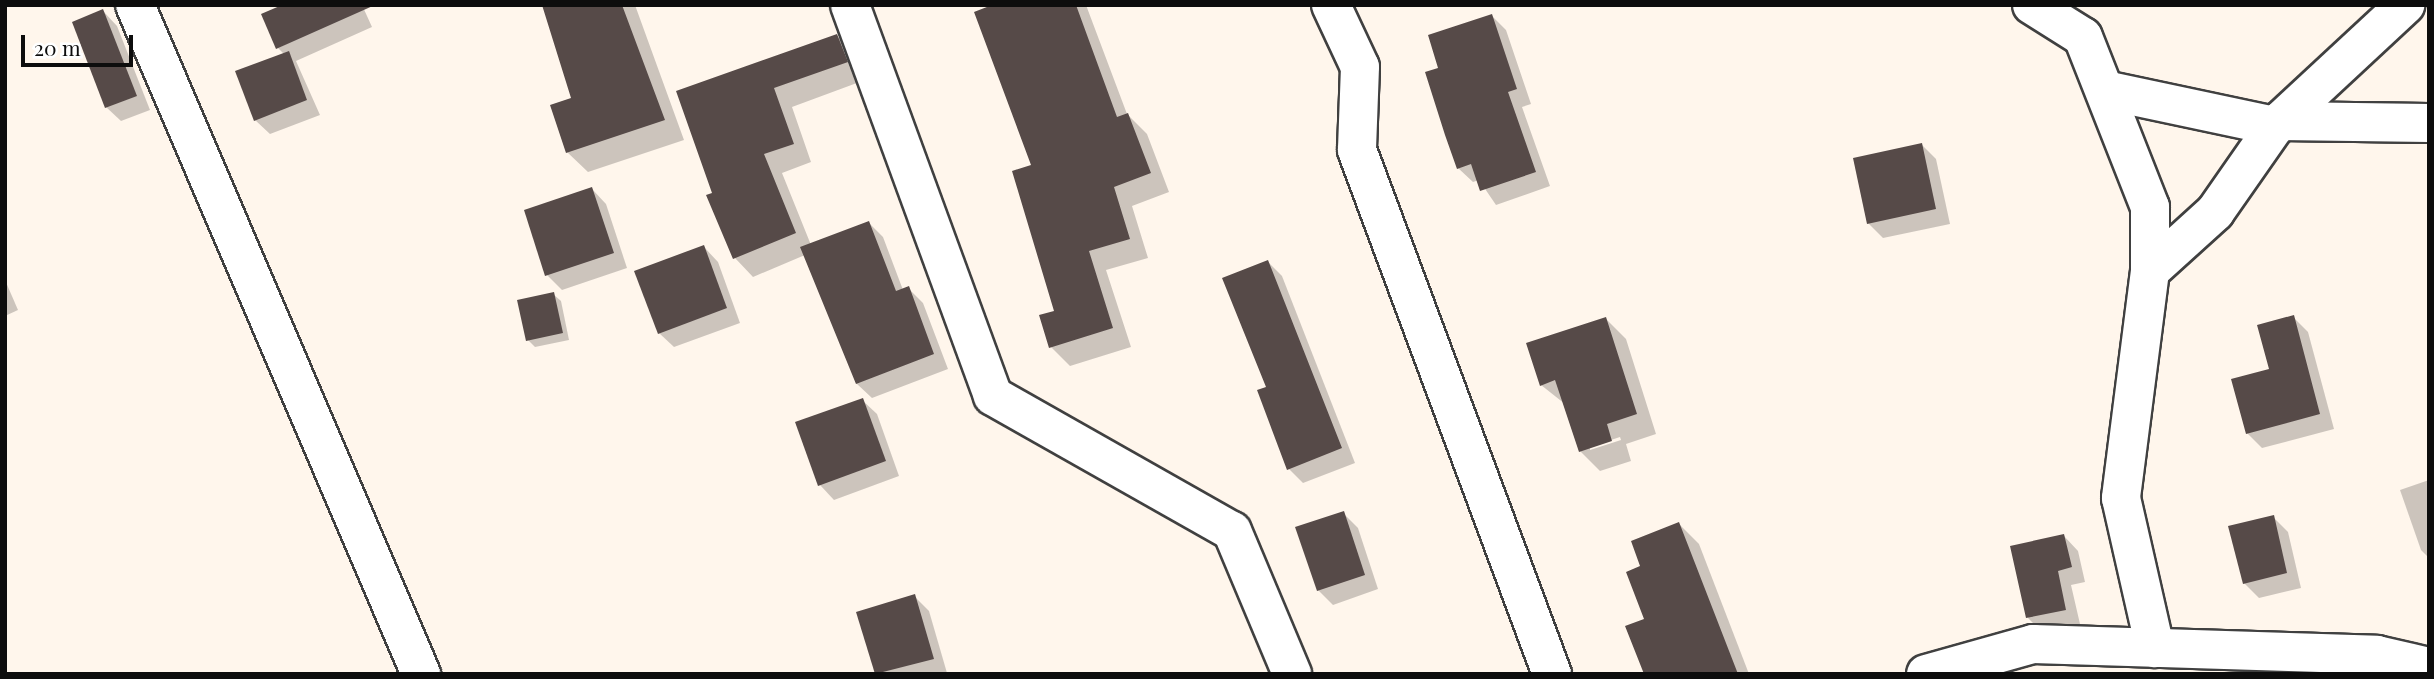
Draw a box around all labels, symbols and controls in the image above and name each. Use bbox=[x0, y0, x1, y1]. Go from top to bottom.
scale bar bbox=[24, 21, 136, 65]
text: 20 m bbox=[34, 33, 81, 61]

